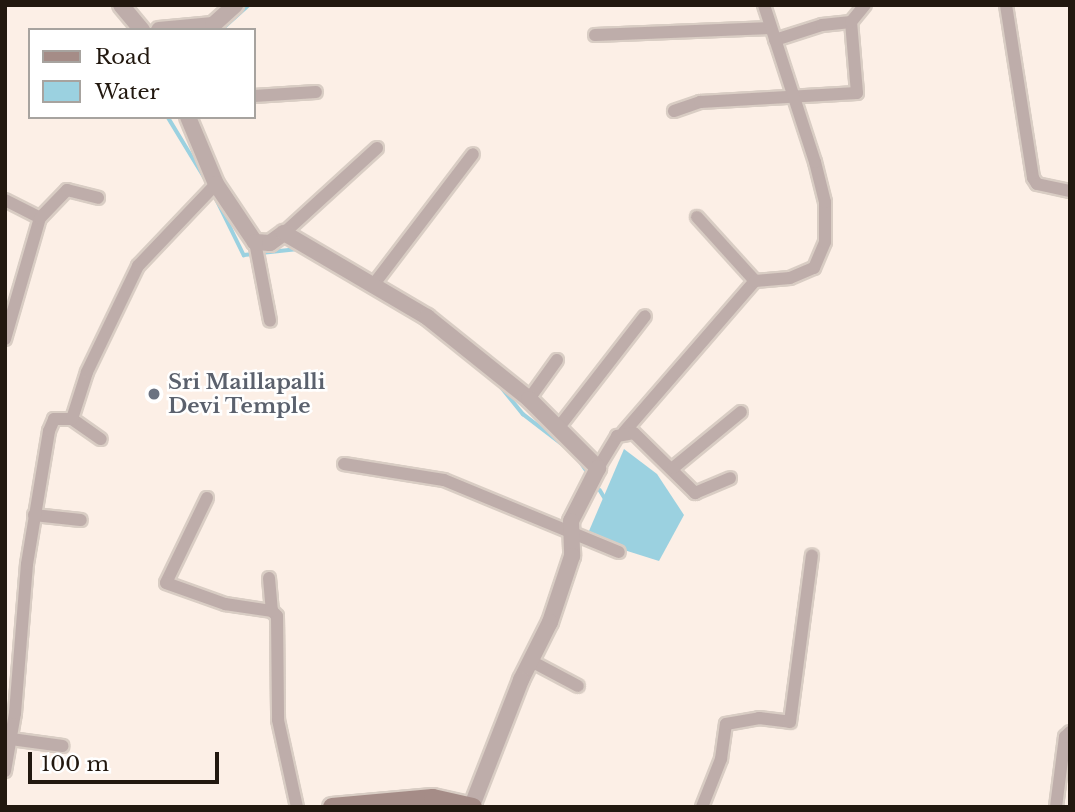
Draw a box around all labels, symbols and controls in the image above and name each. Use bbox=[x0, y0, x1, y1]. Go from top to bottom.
legend bbox=[28, 28, 256, 119]
text: Road bbox=[95, 44, 151, 70]
text: Water bbox=[95, 79, 159, 105]
place label: Sri Maillapalli Devi Temple bbox=[168, 369, 325, 419]
marker: Sri Maillapalli Devi Temple bbox=[146, 386, 162, 402]
scale bar bbox=[32, 738, 222, 782]
text: 100 m bbox=[41, 751, 109, 777]

